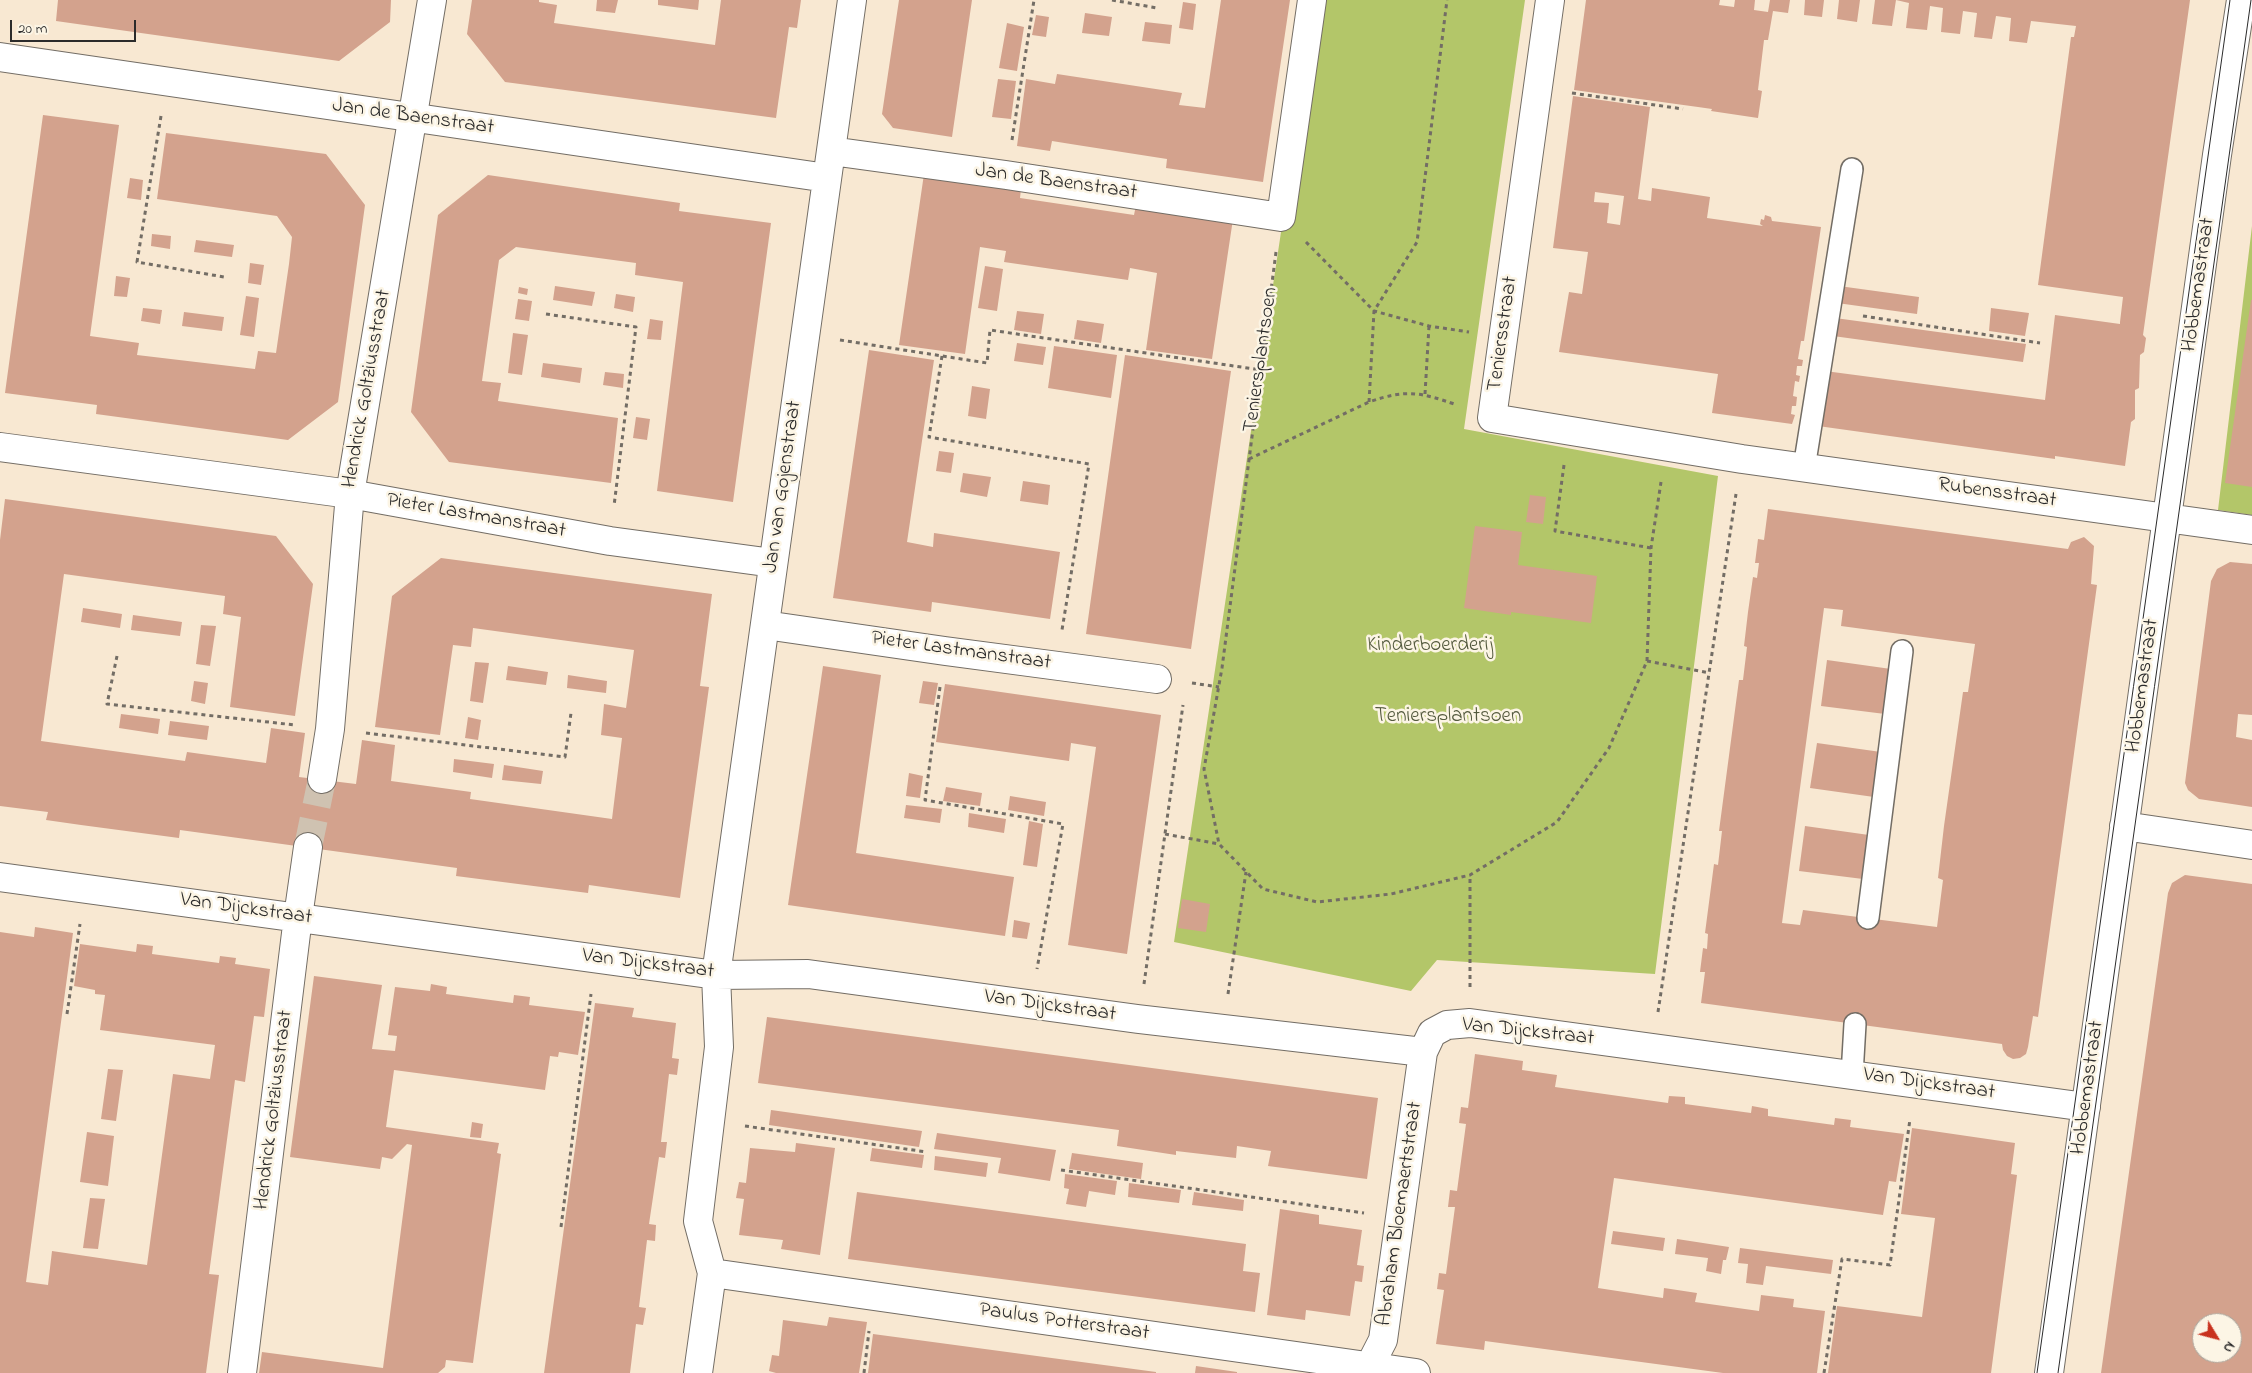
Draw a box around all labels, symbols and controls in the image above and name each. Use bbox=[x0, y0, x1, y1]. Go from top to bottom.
scale bar bbox=[12, 10, 139, 42]
text: 20 m bbox=[18, 18, 47, 40]
street label: Jan de Baenstraat bbox=[331, 94, 495, 142]
street label: Jan de Baenstraat bbox=[974, 159, 1138, 207]
street label: Hobbemastraat bbox=[2178, 216, 2222, 354]
street label: Teniersstraat bbox=[1483, 275, 1525, 393]
street label: Teniersplantsoen bbox=[1239, 286, 1285, 434]
street label: Hendrick Goltziusstraat bbox=[338, 288, 398, 490]
street label: Jan van Gojenstraat bbox=[759, 399, 809, 575]
street label: Rubensstraat bbox=[1936, 473, 2058, 515]
street label: Pieter Lastmanstraat bbox=[385, 489, 567, 545]
street label: Hobbemastraat bbox=[2122, 617, 2166, 755]
street label: Pieter Lastmanstraat bbox=[870, 627, 1052, 677]
park label: Kinderboerderij bbox=[1367, 634, 1493, 660]
park label: Teniersplantsoen bbox=[1375, 705, 1521, 731]
street label: Van Dijckstraat bbox=[179, 888, 313, 932]
street label: Van Dijckstraat bbox=[581, 944, 715, 986]
street label: Van Dijckstraat bbox=[983, 985, 1117, 1029]
street label: Hendrick Goltziusstraat bbox=[250, 1009, 300, 1211]
street label: Van Dijckstraat bbox=[1461, 1014, 1595, 1052]
street label: Hobbemastraat bbox=[2067, 1019, 2111, 1157]
street label: Van Dijckstraat bbox=[1862, 1063, 1996, 1107]
street label: Abraham Bloemaertstraat bbox=[1373, 1100, 1429, 1328]
street label: Paulus Potterstraat bbox=[977, 1299, 1151, 1347]
north arrow bbox=[2192, 1313, 2242, 1363]
text: N bbox=[2217, 1337, 2240, 1357]

